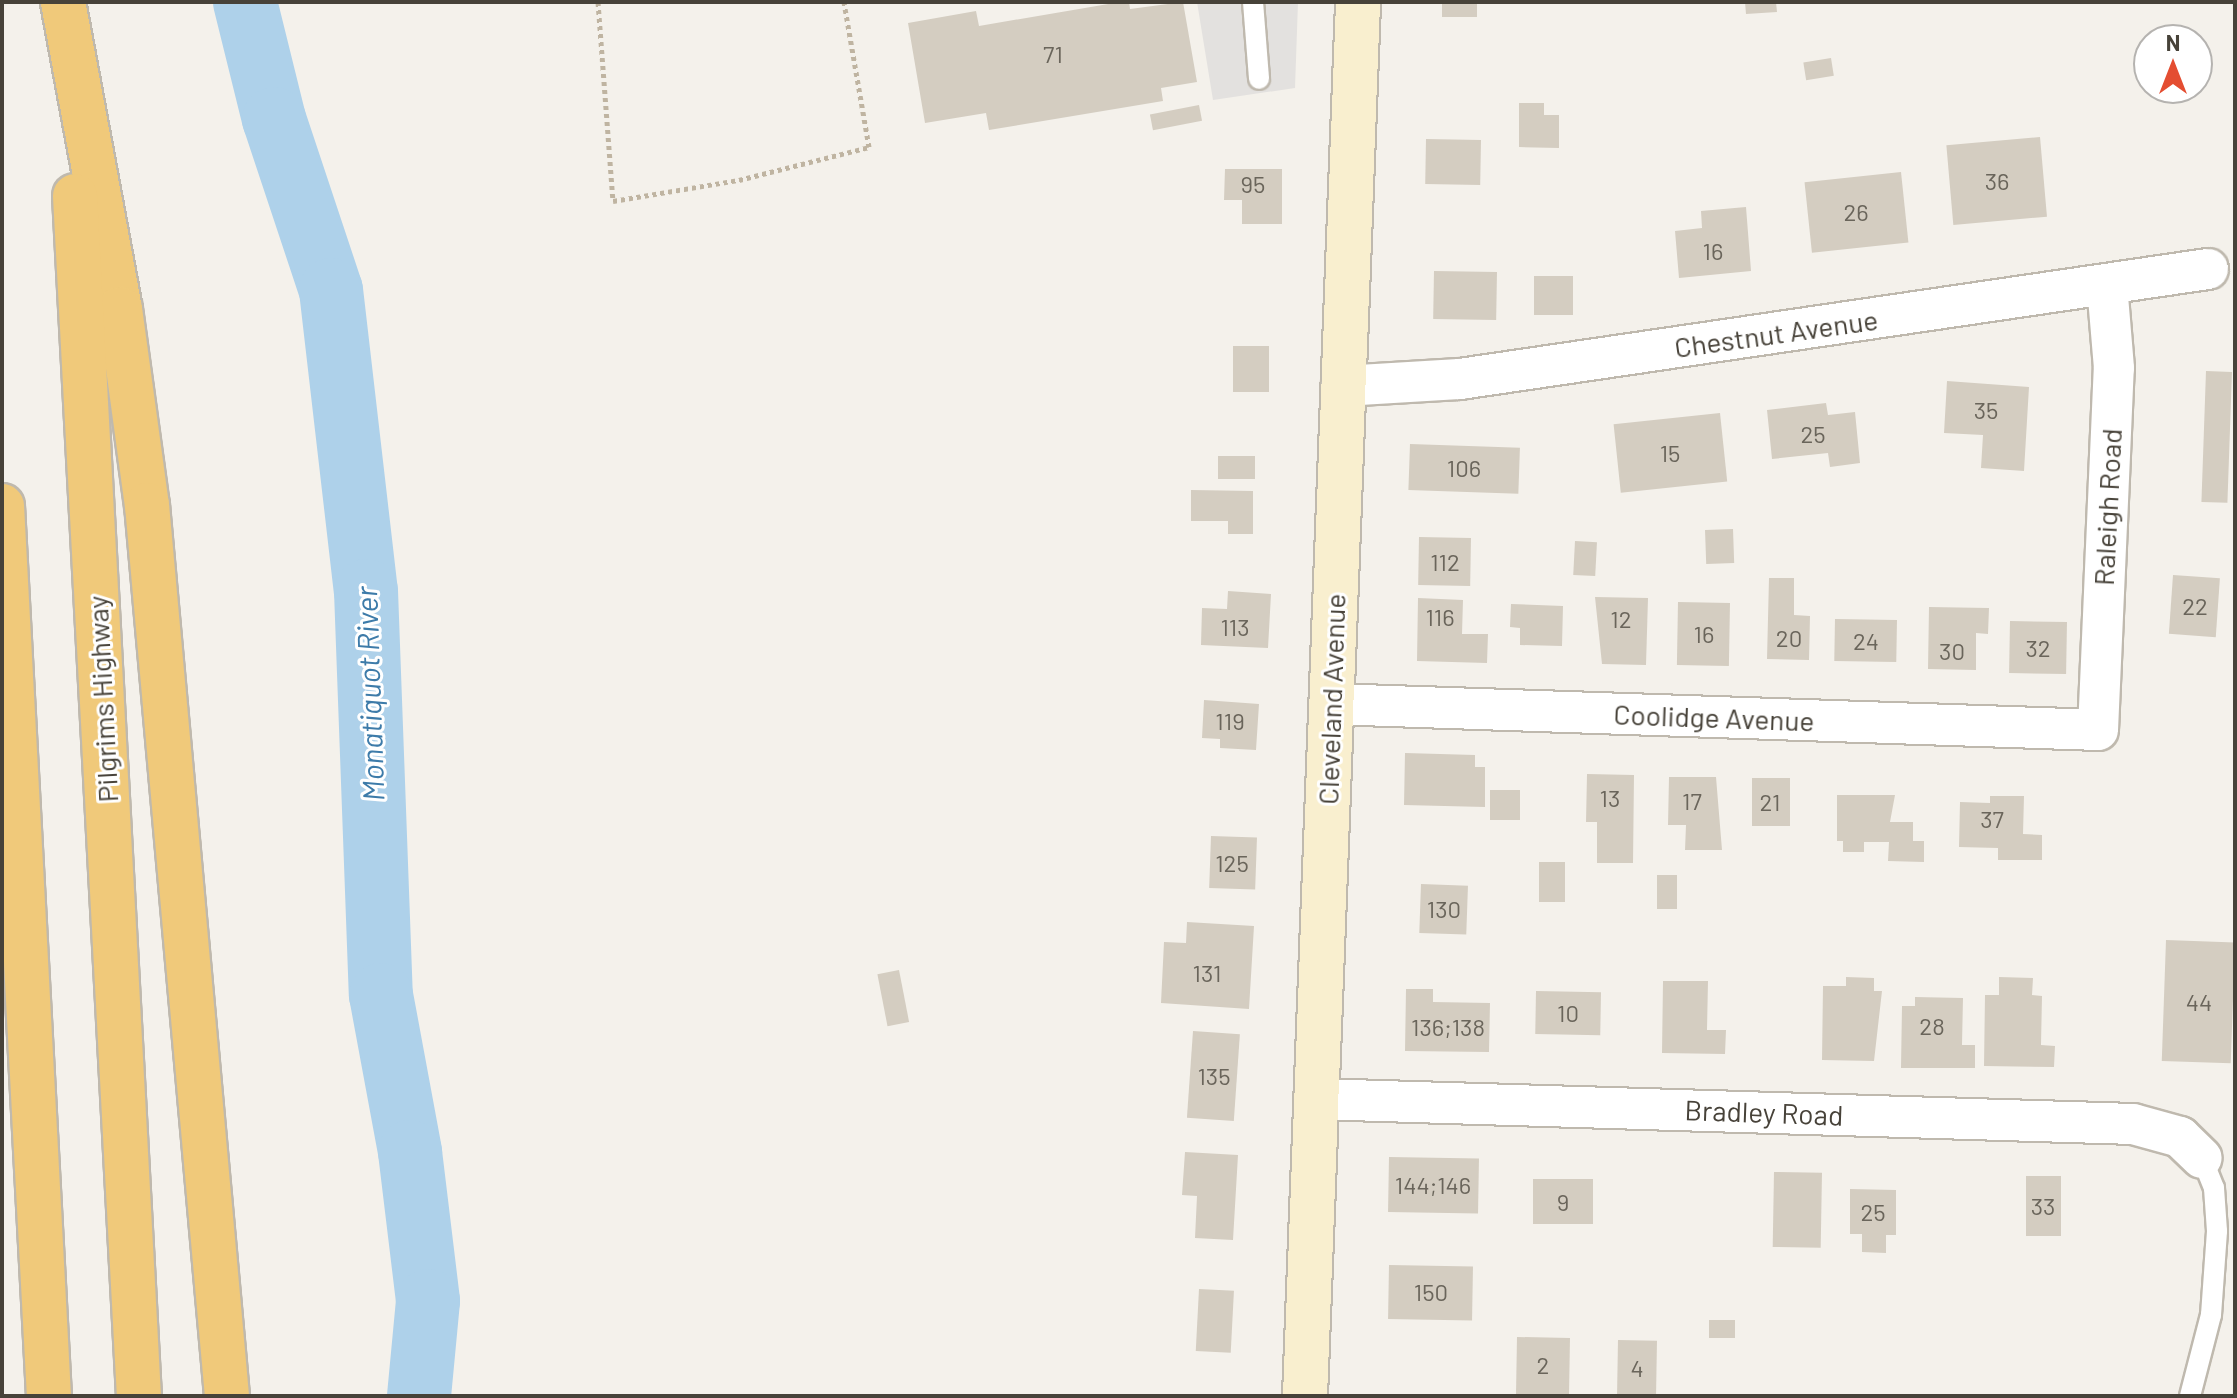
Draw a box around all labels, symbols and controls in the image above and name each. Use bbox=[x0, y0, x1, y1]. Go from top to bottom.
north arrow bbox=[2133, 24, 2213, 104]
text: N bbox=[2166, 29, 2180, 55]
house number: 71 bbox=[1043, 40, 1063, 68]
house number: 36 bbox=[1985, 167, 2009, 195]
house number: 95 bbox=[1241, 170, 1265, 198]
house number: 26 bbox=[1843, 198, 1869, 226]
house number: 16 bbox=[1703, 237, 1723, 265]
street label: Chestnut Avenue bbox=[1672, 302, 1880, 364]
house number: 35 bbox=[1974, 396, 1998, 424]
house number: 25 bbox=[1800, 420, 1826, 448]
street label: Raleigh Road bbox=[2086, 427, 2128, 587]
house number: 15 bbox=[1660, 439, 1680, 467]
house number: 106 bbox=[1447, 454, 1481, 482]
house number: 112 bbox=[1430, 548, 1460, 576]
water label: Monatiquot River bbox=[347, 586, 391, 802]
house number: 22 bbox=[2182, 592, 2208, 620]
street label: Cleveland Avenue bbox=[1311, 593, 1351, 805]
street label: Pilgrims Highway bbox=[80, 595, 124, 803]
house number: 116 bbox=[1425, 603, 1455, 631]
house number: 12 bbox=[1610, 605, 1632, 633]
house number: 113 bbox=[1220, 613, 1250, 641]
house number: 16 bbox=[1694, 620, 1714, 648]
house number: 20 bbox=[1776, 624, 1802, 652]
house number: 24 bbox=[1853, 627, 1879, 655]
house number: 32 bbox=[2025, 634, 2051, 662]
house number: 30 bbox=[1939, 637, 1965, 665]
street label: Coolidge Avenue bbox=[1613, 697, 1815, 737]
house number: 119 bbox=[1215, 707, 1245, 735]
house number: 13 bbox=[1600, 784, 1620, 812]
house number: 17 bbox=[1682, 787, 1702, 815]
house number: 21 bbox=[1760, 788, 1780, 816]
house number: 37 bbox=[1980, 805, 2004, 833]
house number: 125 bbox=[1215, 849, 1249, 877]
house number: 130 bbox=[1427, 895, 1461, 923]
house number: 131 bbox=[1193, 959, 1221, 987]
house number: 44 bbox=[2186, 988, 2212, 1016]
house number: 10 bbox=[1557, 999, 1579, 1027]
house number: 28 bbox=[1919, 1012, 1945, 1040]
house number: 136;138 bbox=[1411, 1013, 1485, 1041]
house number: 135 bbox=[1197, 1062, 1231, 1090]
street label: Bradley Road bbox=[1684, 1092, 1844, 1132]
house number: 144;146 bbox=[1395, 1171, 1471, 1199]
house number: 9 bbox=[1557, 1188, 1569, 1216]
house number: 33 bbox=[2031, 1192, 2055, 1220]
house number: 25 bbox=[1860, 1198, 1886, 1226]
house number: 150 bbox=[1414, 1278, 1448, 1306]
house number: 2 bbox=[1537, 1351, 1549, 1379]
house number: 4 bbox=[1630, 1354, 1644, 1382]

